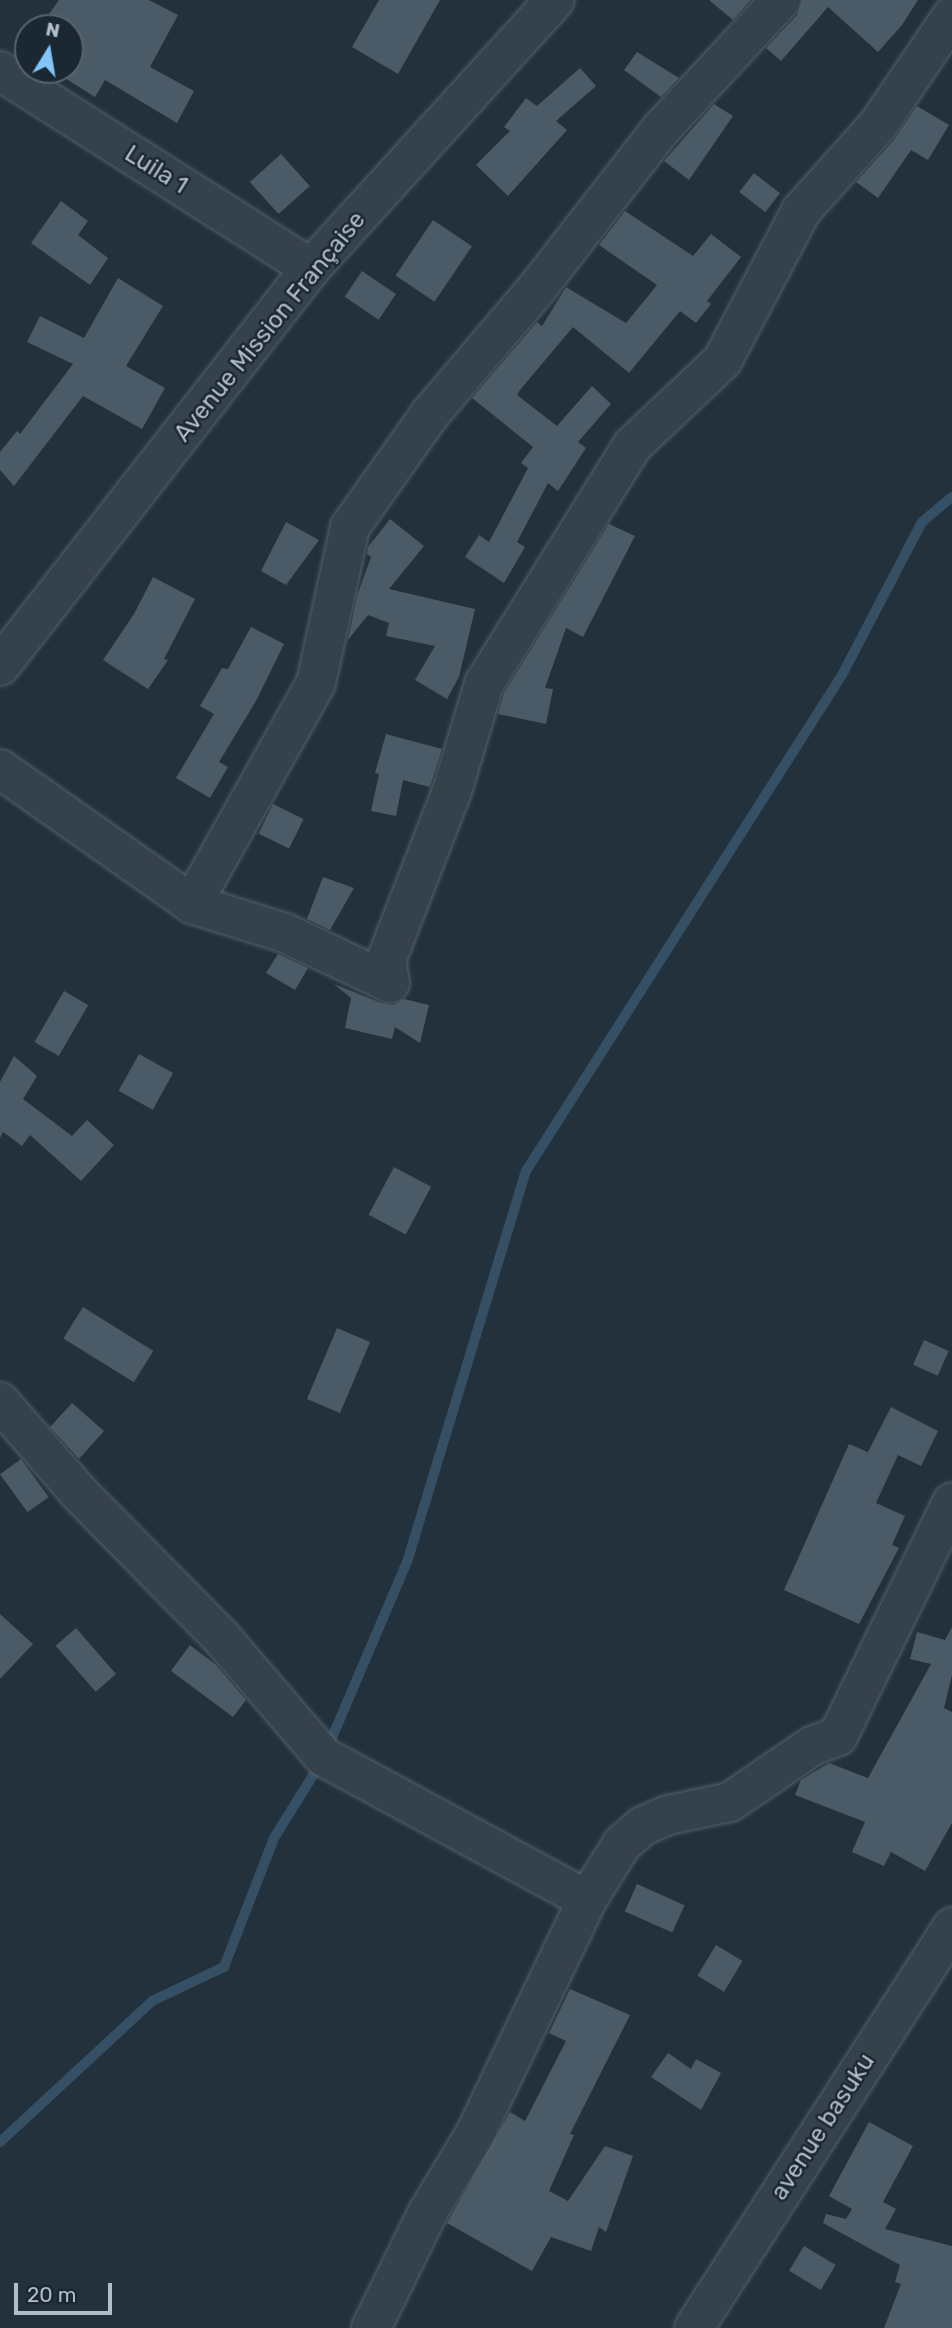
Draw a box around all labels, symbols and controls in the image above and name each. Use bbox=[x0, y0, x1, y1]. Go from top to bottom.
north arrow bbox=[14, 14, 84, 84]
text: N bbox=[44, 17, 62, 42]
street label: Luila 1 bbox=[119, 140, 193, 200]
street label: Avenue Mission Française bbox=[168, 206, 372, 448]
street label: avenue basuku bbox=[765, 2048, 881, 2206]
scale bar bbox=[18, 2268, 116, 2312]
text: 20 m bbox=[27, 2282, 76, 2307]

